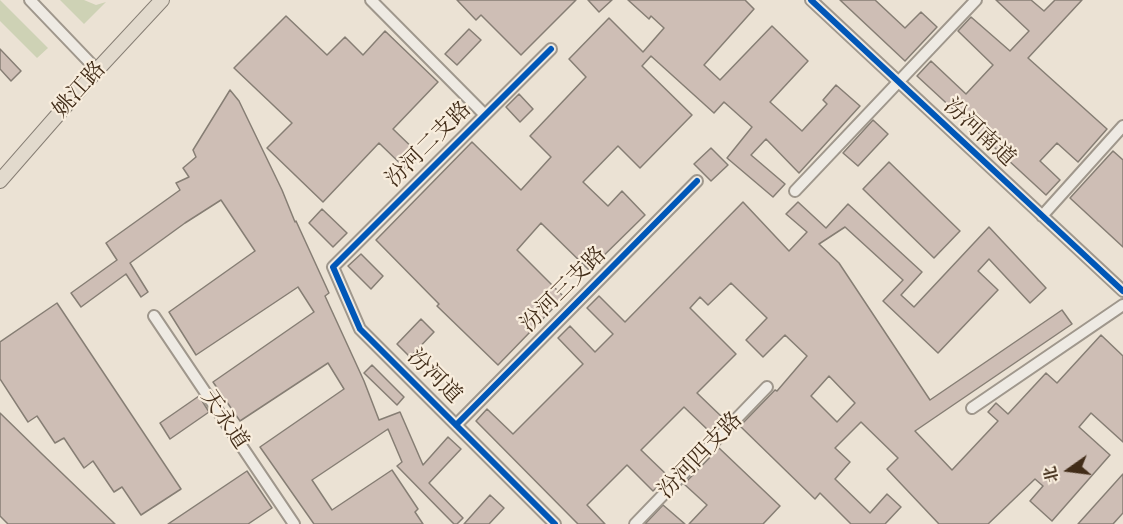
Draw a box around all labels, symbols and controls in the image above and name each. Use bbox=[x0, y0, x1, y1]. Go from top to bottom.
street label: 姚江路 bbox=[48, 57, 112, 123]
street label: 汾河南道 bbox=[938, 93, 1020, 173]
street label: 汾河二支路 bbox=[381, 97, 477, 193]
street label: 汾河三支路 bbox=[516, 242, 612, 338]
street label: 汾河道 bbox=[401, 344, 467, 410]
street label: 天永道 bbox=[195, 385, 253, 455]
street label: 汾河四支路 bbox=[653, 407, 749, 505]
north arrow bbox=[1039, 440, 1099, 500]
text: 北 bbox=[1040, 464, 1062, 485]

